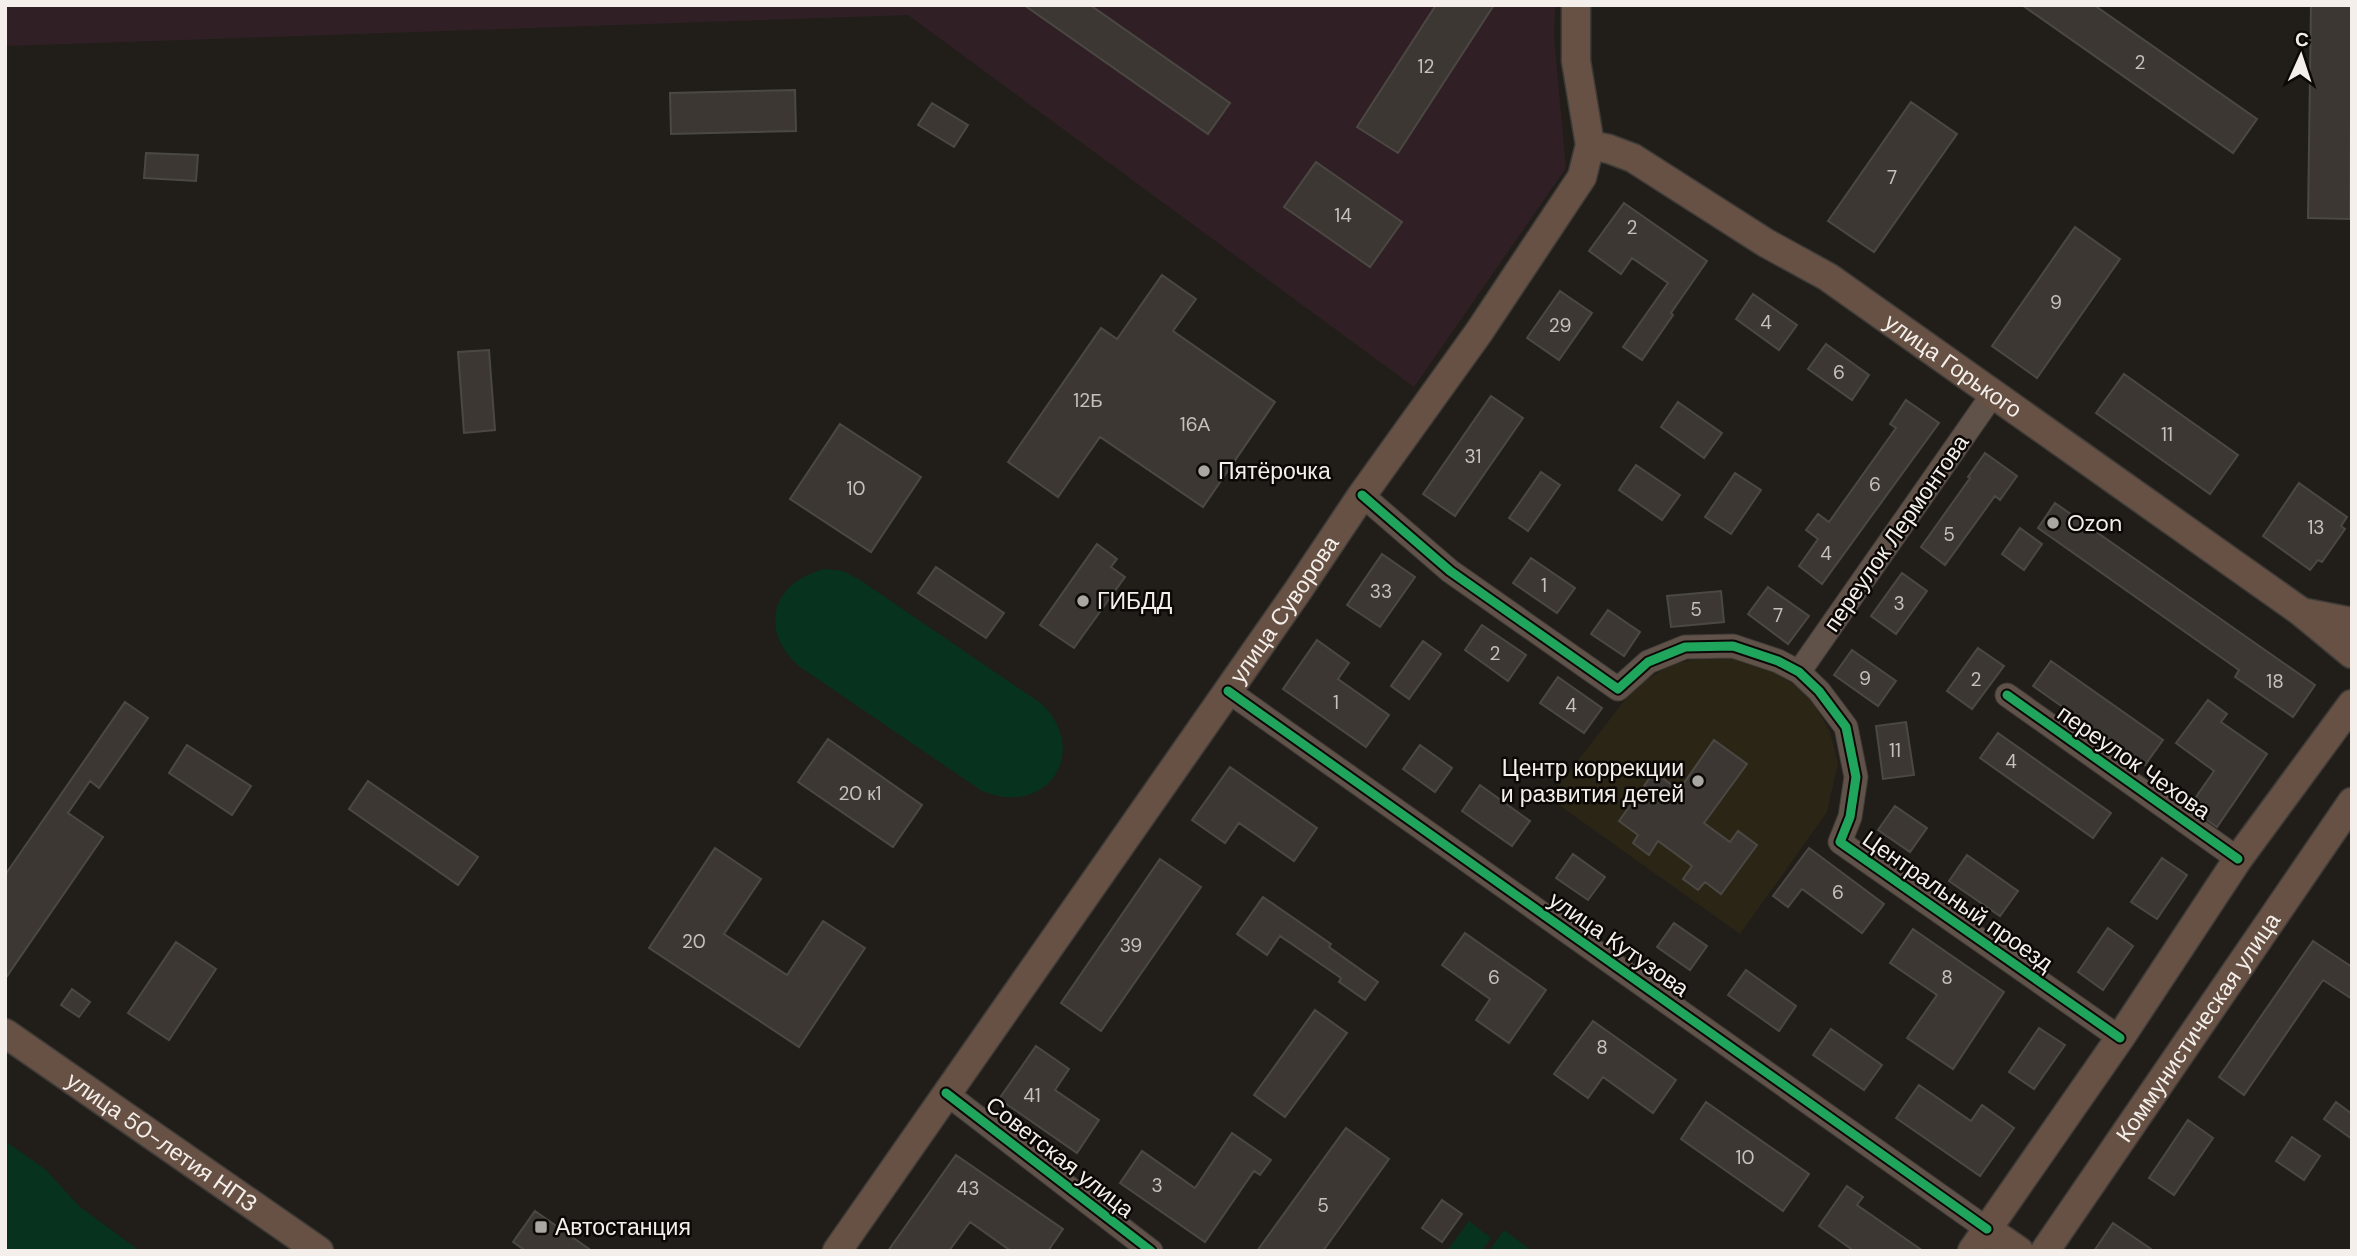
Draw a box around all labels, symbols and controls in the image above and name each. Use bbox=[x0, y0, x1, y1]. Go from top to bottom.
north arrow bbox=[2266, 21, 2336, 91]
text: С bbox=[2294, 27, 2310, 52]
house number: 2 bbox=[2135, 50, 2146, 75]
house number: 12 bbox=[1418, 54, 1434, 79]
house number: 7 bbox=[1887, 165, 1897, 190]
house number: 14 bbox=[1334, 203, 1352, 228]
house number: 2 bbox=[1627, 215, 1638, 240]
house number: 9 bbox=[2050, 290, 2062, 315]
street label: улица Горького bbox=[1879, 307, 2028, 425]
house number: 4 bbox=[1760, 310, 1772, 335]
house number: 29 bbox=[1549, 313, 1571, 338]
house number: 6 bbox=[1833, 360, 1845, 385]
house number: 12Б bbox=[1073, 388, 1103, 413]
house number: 16А bbox=[1180, 412, 1211, 437]
house number: 11 bbox=[2161, 422, 2173, 447]
street label: переулок Лермонтова bbox=[1817, 428, 1976, 637]
house number: 31 bbox=[1465, 444, 1481, 469]
place label: Пятёрочка bbox=[1218, 456, 1331, 486]
marker: Пятёрочка bbox=[1196, 463, 1212, 479]
house number: 6 bbox=[1869, 472, 1881, 497]
house number: 10 bbox=[847, 476, 865, 501]
place label: Ozon bbox=[2067, 508, 2122, 538]
marker: Ozon bbox=[2045, 515, 2061, 531]
house number: 13 bbox=[2307, 515, 2325, 540]
house number: 5 bbox=[1943, 522, 1955, 547]
street label: улица Суворова bbox=[1223, 530, 1346, 689]
house number: 4 bbox=[1820, 541, 1832, 566]
house number: 1 bbox=[1541, 573, 1547, 598]
house number: 33 bbox=[1370, 579, 1392, 604]
place label: ГИБДД bbox=[1097, 586, 1173, 616]
house number: 3 bbox=[1893, 591, 1905, 616]
marker: ГИБДД bbox=[1075, 593, 1091, 609]
house number: 5 bbox=[1690, 597, 1702, 622]
house number: 7 bbox=[1773, 603, 1783, 628]
house number: 2 bbox=[1490, 641, 1501, 666]
house number: 9 bbox=[1859, 666, 1871, 691]
house number: 2 bbox=[1971, 667, 1982, 692]
house number: 18 bbox=[2266, 669, 2284, 694]
house number: 1 bbox=[1333, 690, 1339, 715]
house number: 4 bbox=[1565, 693, 1577, 718]
street label: переулок Чехова bbox=[2051, 698, 2217, 826]
house number: 11 bbox=[1889, 738, 1901, 763]
house number: 4 bbox=[2005, 749, 2017, 774]
place label: Центр коррекции и развития детей bbox=[1501, 753, 1684, 809]
marker: Центр коррекции и развития детей bbox=[1690, 773, 1706, 789]
house number: 20 к1 bbox=[838, 781, 882, 806]
street label: Центральный проезд bbox=[1857, 824, 2060, 978]
house number: 6 bbox=[1832, 880, 1844, 905]
street label: улица Кутузова bbox=[1543, 885, 1695, 1004]
street label: Коммунистическая улица bbox=[2109, 907, 2287, 1148]
house number: 20 bbox=[682, 929, 706, 954]
house number: 39 bbox=[1120, 933, 1142, 958]
house number: 6 bbox=[1488, 965, 1500, 990]
house number: 8 bbox=[1941, 965, 1953, 990]
house number: 8 bbox=[1596, 1035, 1608, 1060]
street label: улица 50-летия НПЗ bbox=[60, 1065, 263, 1219]
house number: 41 bbox=[1023, 1083, 1041, 1108]
street label: Советская улица bbox=[980, 1090, 1140, 1224]
house number: 10 bbox=[1736, 1145, 1754, 1170]
house number: 3 bbox=[1151, 1173, 1163, 1198]
house number: 43 bbox=[957, 1176, 979, 1201]
house number: 5 bbox=[1317, 1193, 1329, 1218]
place label: Автостанция bbox=[555, 1212, 691, 1242]
marker: Автостанция bbox=[533, 1219, 549, 1235]

